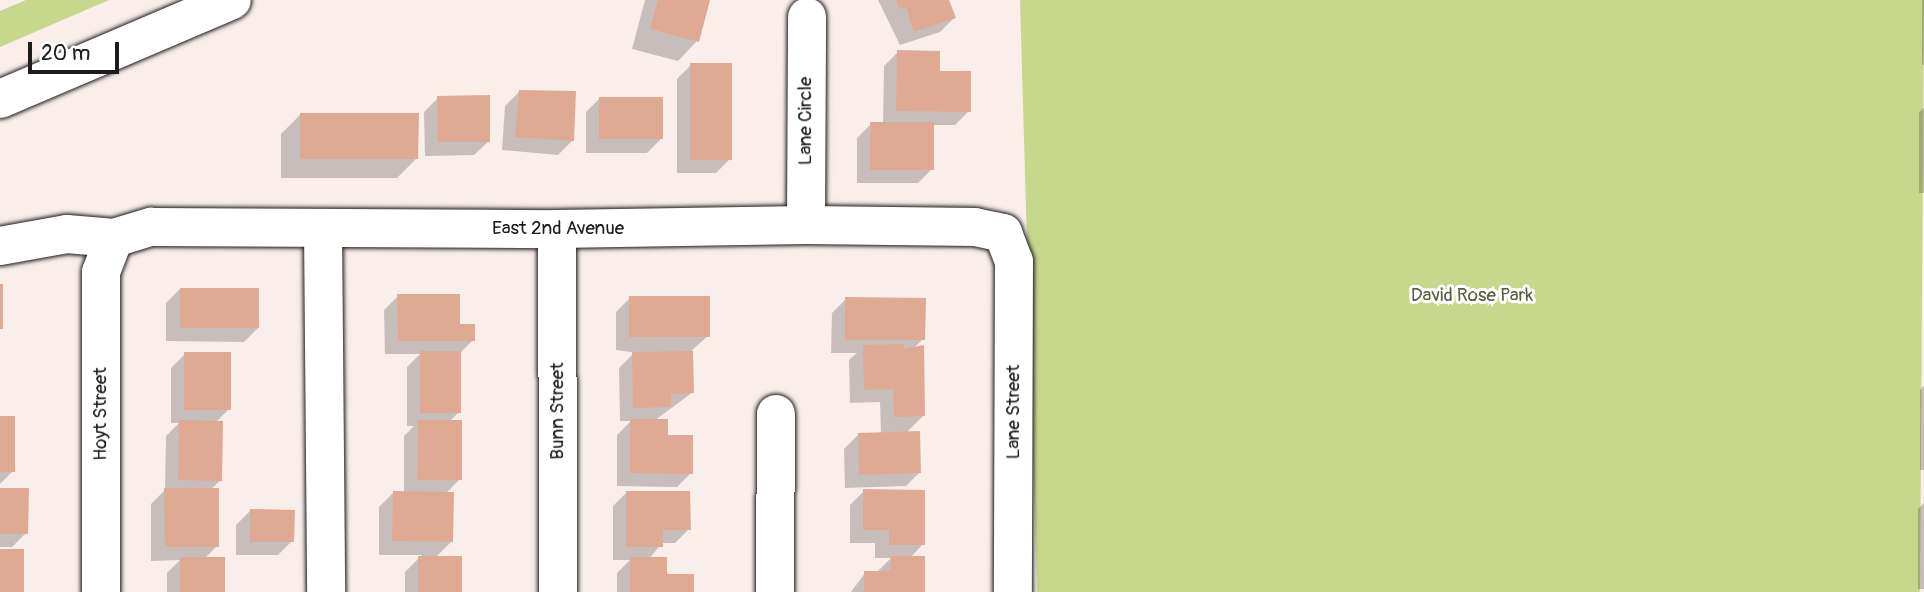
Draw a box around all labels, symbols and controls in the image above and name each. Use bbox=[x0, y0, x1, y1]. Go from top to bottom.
scale bar bbox=[32, 28, 122, 72]
text: 20 m bbox=[41, 40, 90, 67]
street label: Lane Circle bbox=[795, 77, 817, 165]
street label: East 2nd Avenue bbox=[492, 218, 624, 240]
park label: David Rose Park bbox=[1411, 285, 1533, 307]
street label: Bunn Street bbox=[547, 362, 569, 460]
street label: Lane Street bbox=[1003, 365, 1025, 459]
street label: Hoyt Street bbox=[90, 367, 112, 461]

